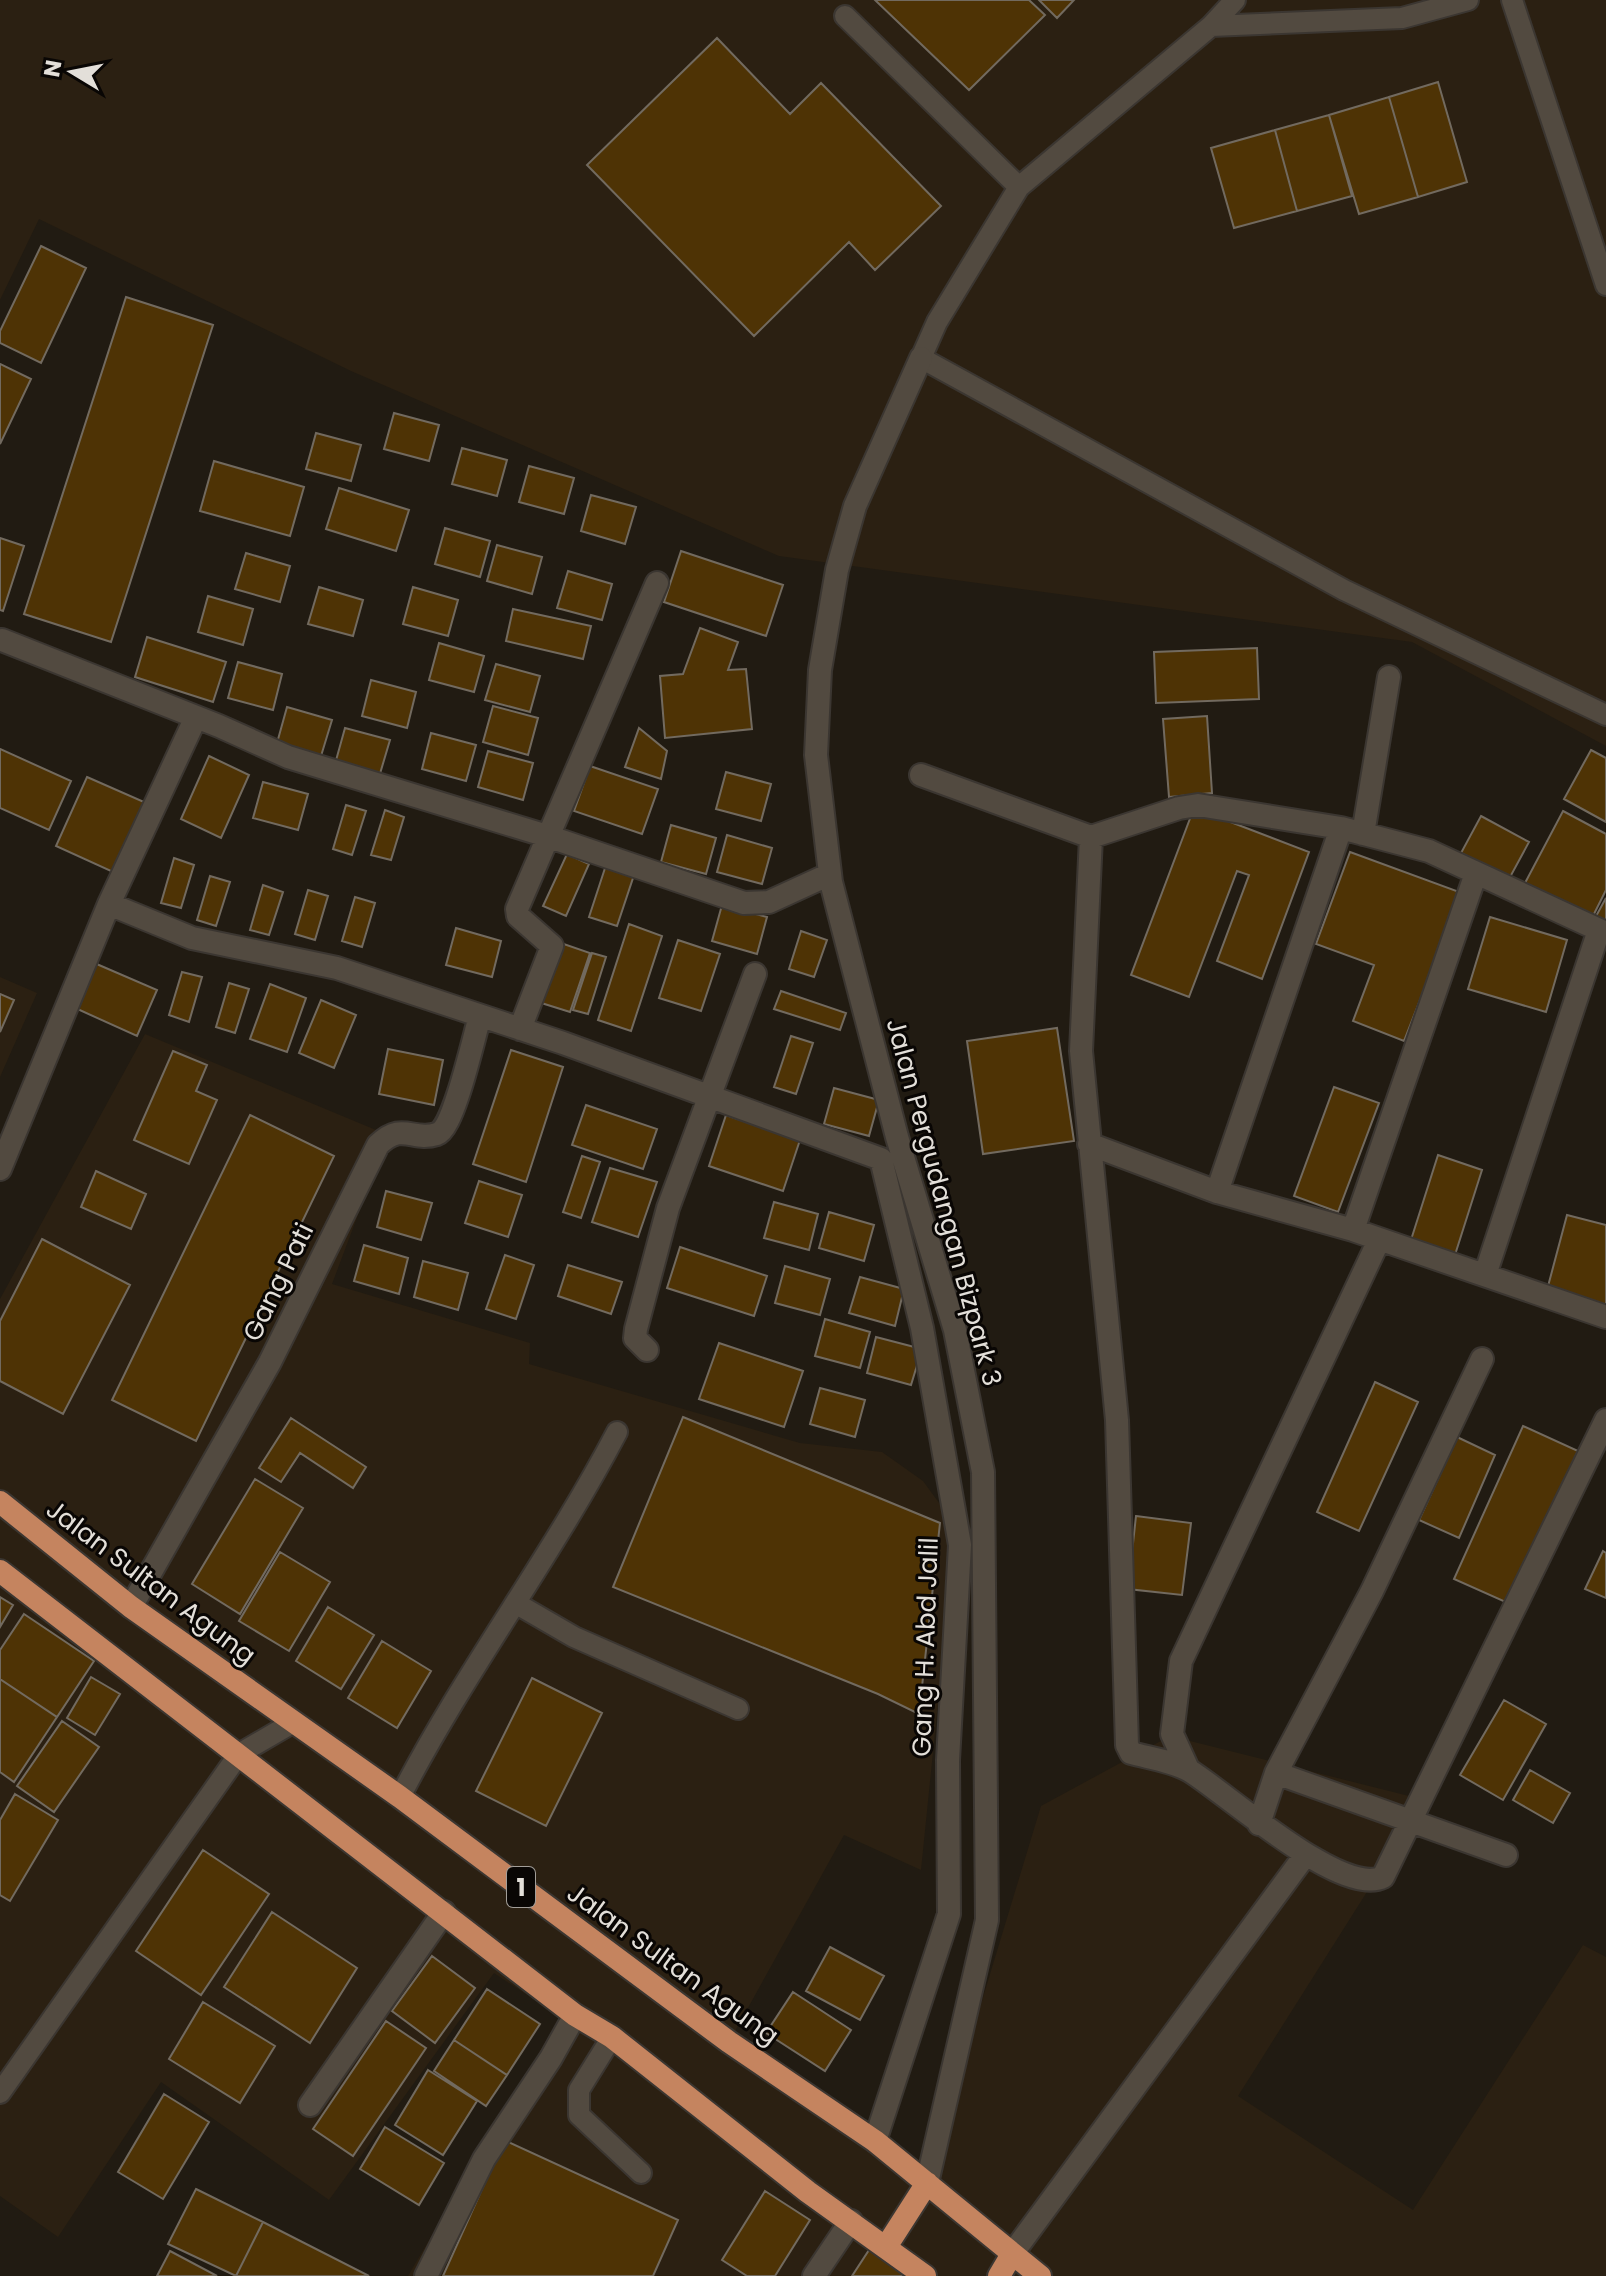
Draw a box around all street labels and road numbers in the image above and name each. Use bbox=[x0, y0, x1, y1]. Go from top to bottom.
street label: Jalan Pergudangan Bizpark 3 bbox=[878, 1014, 1010, 1390]
street label: Gang Pati bbox=[234, 1217, 322, 1347]
street label: Jalan Sultan Agung bbox=[39, 1491, 263, 1673]
street label: Gang H. Abd Jalil bbox=[903, 1537, 947, 1757]
road number: 1 bbox=[507, 1867, 535, 1907]
street label: Jalan Sultan Agung bbox=[560, 1875, 786, 2053]

